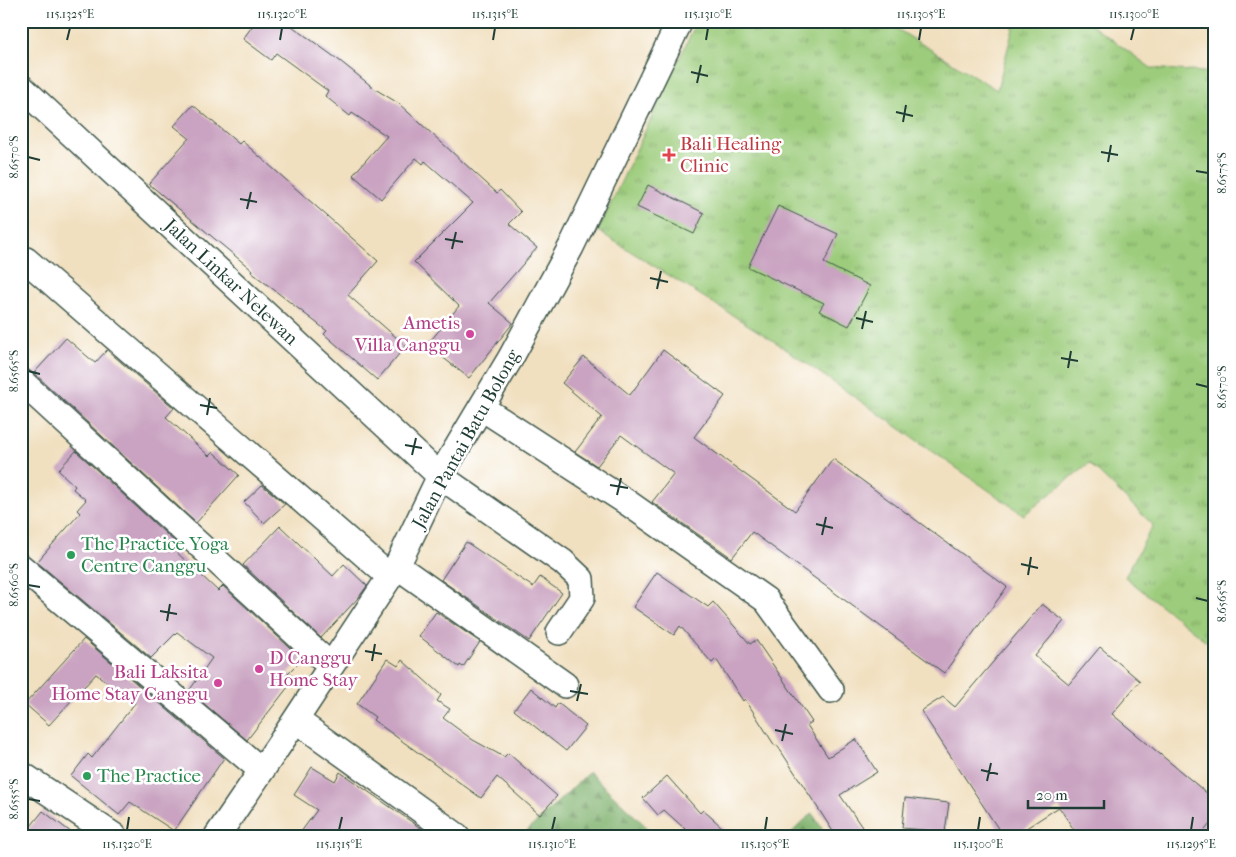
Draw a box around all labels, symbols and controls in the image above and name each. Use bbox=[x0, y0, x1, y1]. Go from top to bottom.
text: 115.1325°E bbox=[46, 7, 94, 21]
text: 115.1320°E bbox=[257, 7, 307, 21]
text: 115.1315°E bbox=[472, 7, 518, 21]
text: 115.1310°E bbox=[684, 7, 732, 21]
text: 115.1305°E bbox=[897, 7, 945, 21]
text: 115.1300°E bbox=[1109, 7, 1159, 21]
place label: Bali Healing Clinic bbox=[680, 133, 782, 177]
text: 8.6570°S bbox=[7, 136, 21, 178]
marker: Bali Healing Clinic bbox=[662, 148, 676, 162]
text: 8.6575°S bbox=[1215, 152, 1229, 194]
street label: Jalan Linkar Nelewan bbox=[158, 213, 302, 350]
place label: Ametis Villa Canggu bbox=[354, 312, 460, 356]
marker: Ametis Villa Canggu bbox=[464, 328, 476, 340]
street label: Jalan Pantai Batu Bolong bbox=[407, 345, 525, 534]
text: 8.6565°S bbox=[7, 350, 21, 392]
text: 8.6570°S bbox=[1215, 366, 1229, 408]
place label: The Practice Yoga Centre Canggu bbox=[81, 533, 229, 577]
marker: The Practice Yoga Centre Canggu bbox=[65, 549, 77, 561]
text: 8.6560°S bbox=[7, 563, 21, 607]
text: 8.6565°S bbox=[1215, 580, 1229, 622]
place label: D Canggu Home Stay bbox=[269, 647, 359, 691]
place label: Bali Laksita Home Stay Canggu bbox=[51, 661, 208, 705]
marker: D Canggu Home Stay bbox=[253, 663, 265, 675]
marker: Bali Laksita Home Stay Canggu bbox=[212, 677, 224, 689]
place label: The Practice bbox=[97, 765, 201, 787]
marker: The Practice bbox=[81, 770, 93, 782]
scale bar bbox=[1028, 777, 1105, 809]
text: 8.6555°S bbox=[7, 779, 21, 819]
text: 20 m bbox=[1036, 786, 1068, 804]
text: 115.1320°E bbox=[102, 837, 152, 851]
text: 115.1315°E bbox=[316, 837, 362, 851]
text: 115.1310°E bbox=[528, 837, 576, 851]
text: 115.1305°E bbox=[741, 837, 789, 851]
text: 115.1300°E bbox=[953, 837, 1003, 851]
text: 115.1295°E bbox=[1166, 837, 1216, 851]

